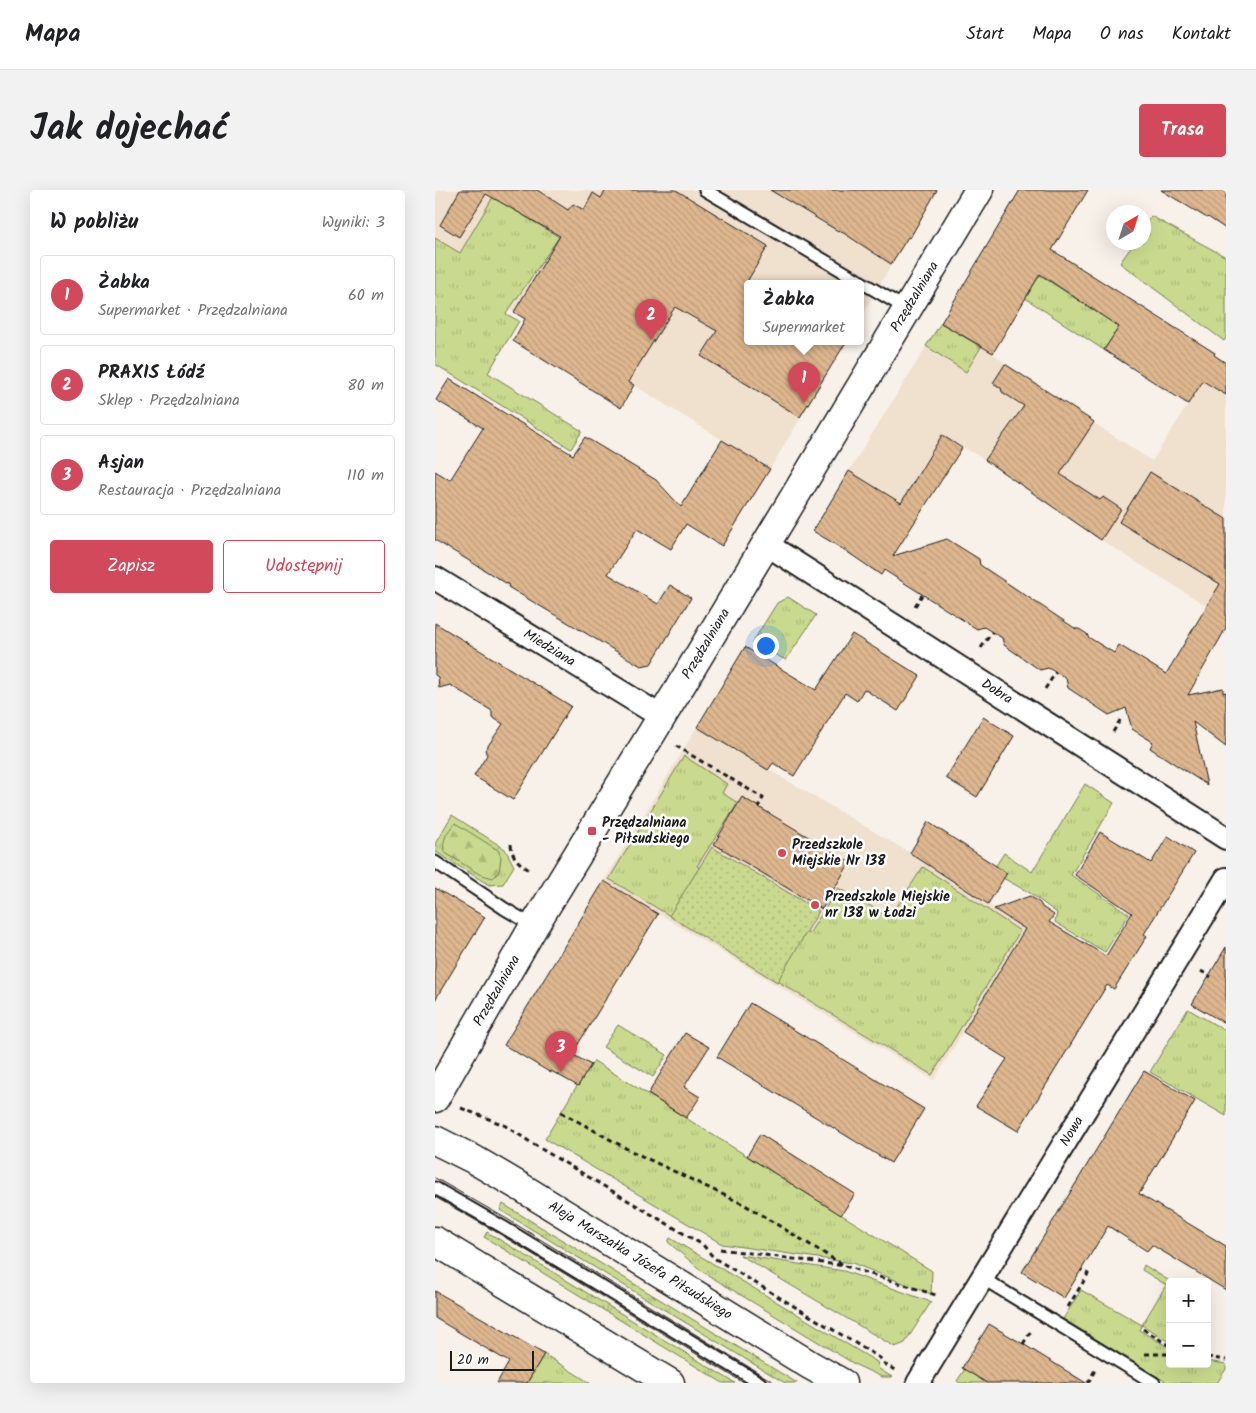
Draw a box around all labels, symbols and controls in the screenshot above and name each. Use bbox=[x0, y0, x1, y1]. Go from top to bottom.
text: Mapa bbox=[25, 15, 81, 54]
text: Start bbox=[966, 20, 1004, 49]
text: Mapa bbox=[1032, 20, 1072, 49]
text: O nas bbox=[1100, 20, 1144, 49]
text: Kontakt bbox=[1172, 20, 1231, 49]
text: Jak dojechać bbox=[30, 102, 229, 158]
button: Trasa bbox=[1139, 104, 1226, 157]
north arrow bbox=[1106, 205, 1151, 250]
text: W pobliżu bbox=[50, 206, 138, 239]
text: Wyniki: 3 bbox=[322, 210, 385, 235]
street label: Przędzalniana bbox=[885, 257, 945, 336]
text: Żabka bbox=[98, 268, 150, 298]
popup bbox=[744, 280, 864, 345]
text: 1 bbox=[65, 283, 69, 308]
text: 60 m bbox=[348, 283, 384, 308]
text: Żabka bbox=[763, 285, 814, 315]
text: Supermarket · Przędzalniana bbox=[98, 298, 288, 323]
pin: 2 bbox=[635, 299, 667, 340]
text: Supermarket bbox=[763, 315, 845, 340]
text: PRAXIS Łódź bbox=[98, 358, 205, 388]
pin: 1 bbox=[788, 362, 820, 403]
text: 2 bbox=[62, 373, 72, 398]
text: 80 m bbox=[347, 373, 384, 398]
text: Sklep · Przędzalniana bbox=[98, 388, 240, 413]
text: Asjan bbox=[98, 448, 144, 478]
text: 3 bbox=[63, 463, 71, 488]
text: 110 m bbox=[347, 463, 384, 488]
text: Restauracja · Przędzalniana bbox=[98, 478, 281, 503]
button: Zapisz bbox=[50, 540, 213, 593]
button: Udostępnij bbox=[223, 540, 385, 593]
street label: Przędzalniana bbox=[676, 604, 736, 683]
street label: Miedziana bbox=[519, 623, 580, 672]
your location bbox=[753, 633, 779, 659]
street label: Dobra bbox=[977, 673, 1017, 710]
place label: Przędzalniana - Piłsudskiego bbox=[602, 812, 690, 850]
marker: Przędzalniana - Piłsudskiego bbox=[586, 825, 598, 837]
place label: Przedszkole Miejskie Nr 138 bbox=[792, 834, 886, 872]
marker: Przedszkole Miejskie Nr 138 bbox=[776, 847, 788, 859]
place label: Przedszkole Miejskie nr 138 w Łodzi bbox=[825, 886, 950, 924]
marker: Przedszkole Miejskie nr 138 w Łodzi bbox=[809, 899, 821, 911]
street label: Przędzalniana bbox=[468, 951, 526, 1030]
pin: 3 bbox=[545, 1031, 577, 1072]
street label: Nowa bbox=[1054, 1112, 1090, 1151]
street label: Aleja Marszałka Józefa Piłsudskiego bbox=[544, 1195, 736, 1326]
map controls bbox=[1166, 1278, 1211, 1368]
button: + bbox=[1166, 1278, 1211, 1323]
button: − bbox=[1166, 1323, 1211, 1368]
scale bar bbox=[450, 1348, 534, 1371]
text: 20 m bbox=[457, 1349, 489, 1371]

